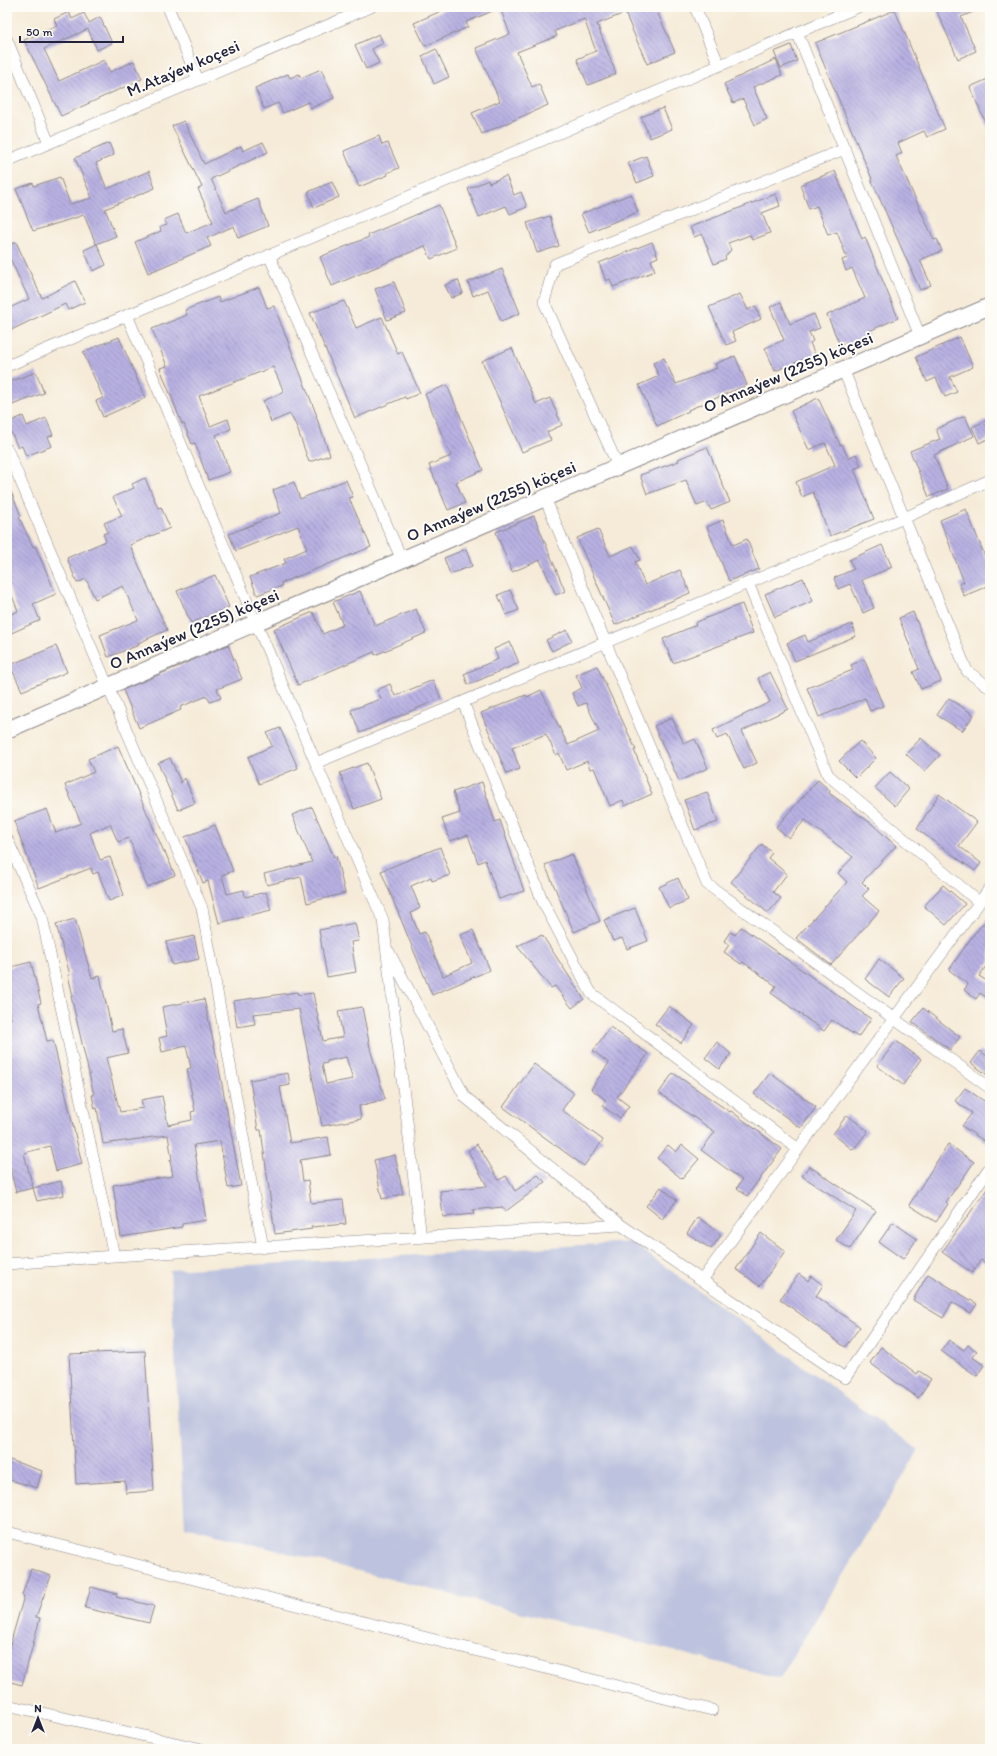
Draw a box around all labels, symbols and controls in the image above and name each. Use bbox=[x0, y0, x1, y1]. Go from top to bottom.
scale bar bbox=[20, 18, 123, 44]
text: 50 m bbox=[26, 25, 52, 39]
street label: M.Ataýew koçesi bbox=[124, 35, 242, 101]
street label: O Annaýew (2255) köçesi bbox=[700, 327, 876, 417]
street label: O Annaýew (2255) köçesi bbox=[403, 456, 579, 546]
street label: O Annaýew (2255) köçesi bbox=[106, 584, 282, 674]
north arrow bbox=[18, 1698, 58, 1738]
text: N bbox=[34, 1702, 42, 1715]

